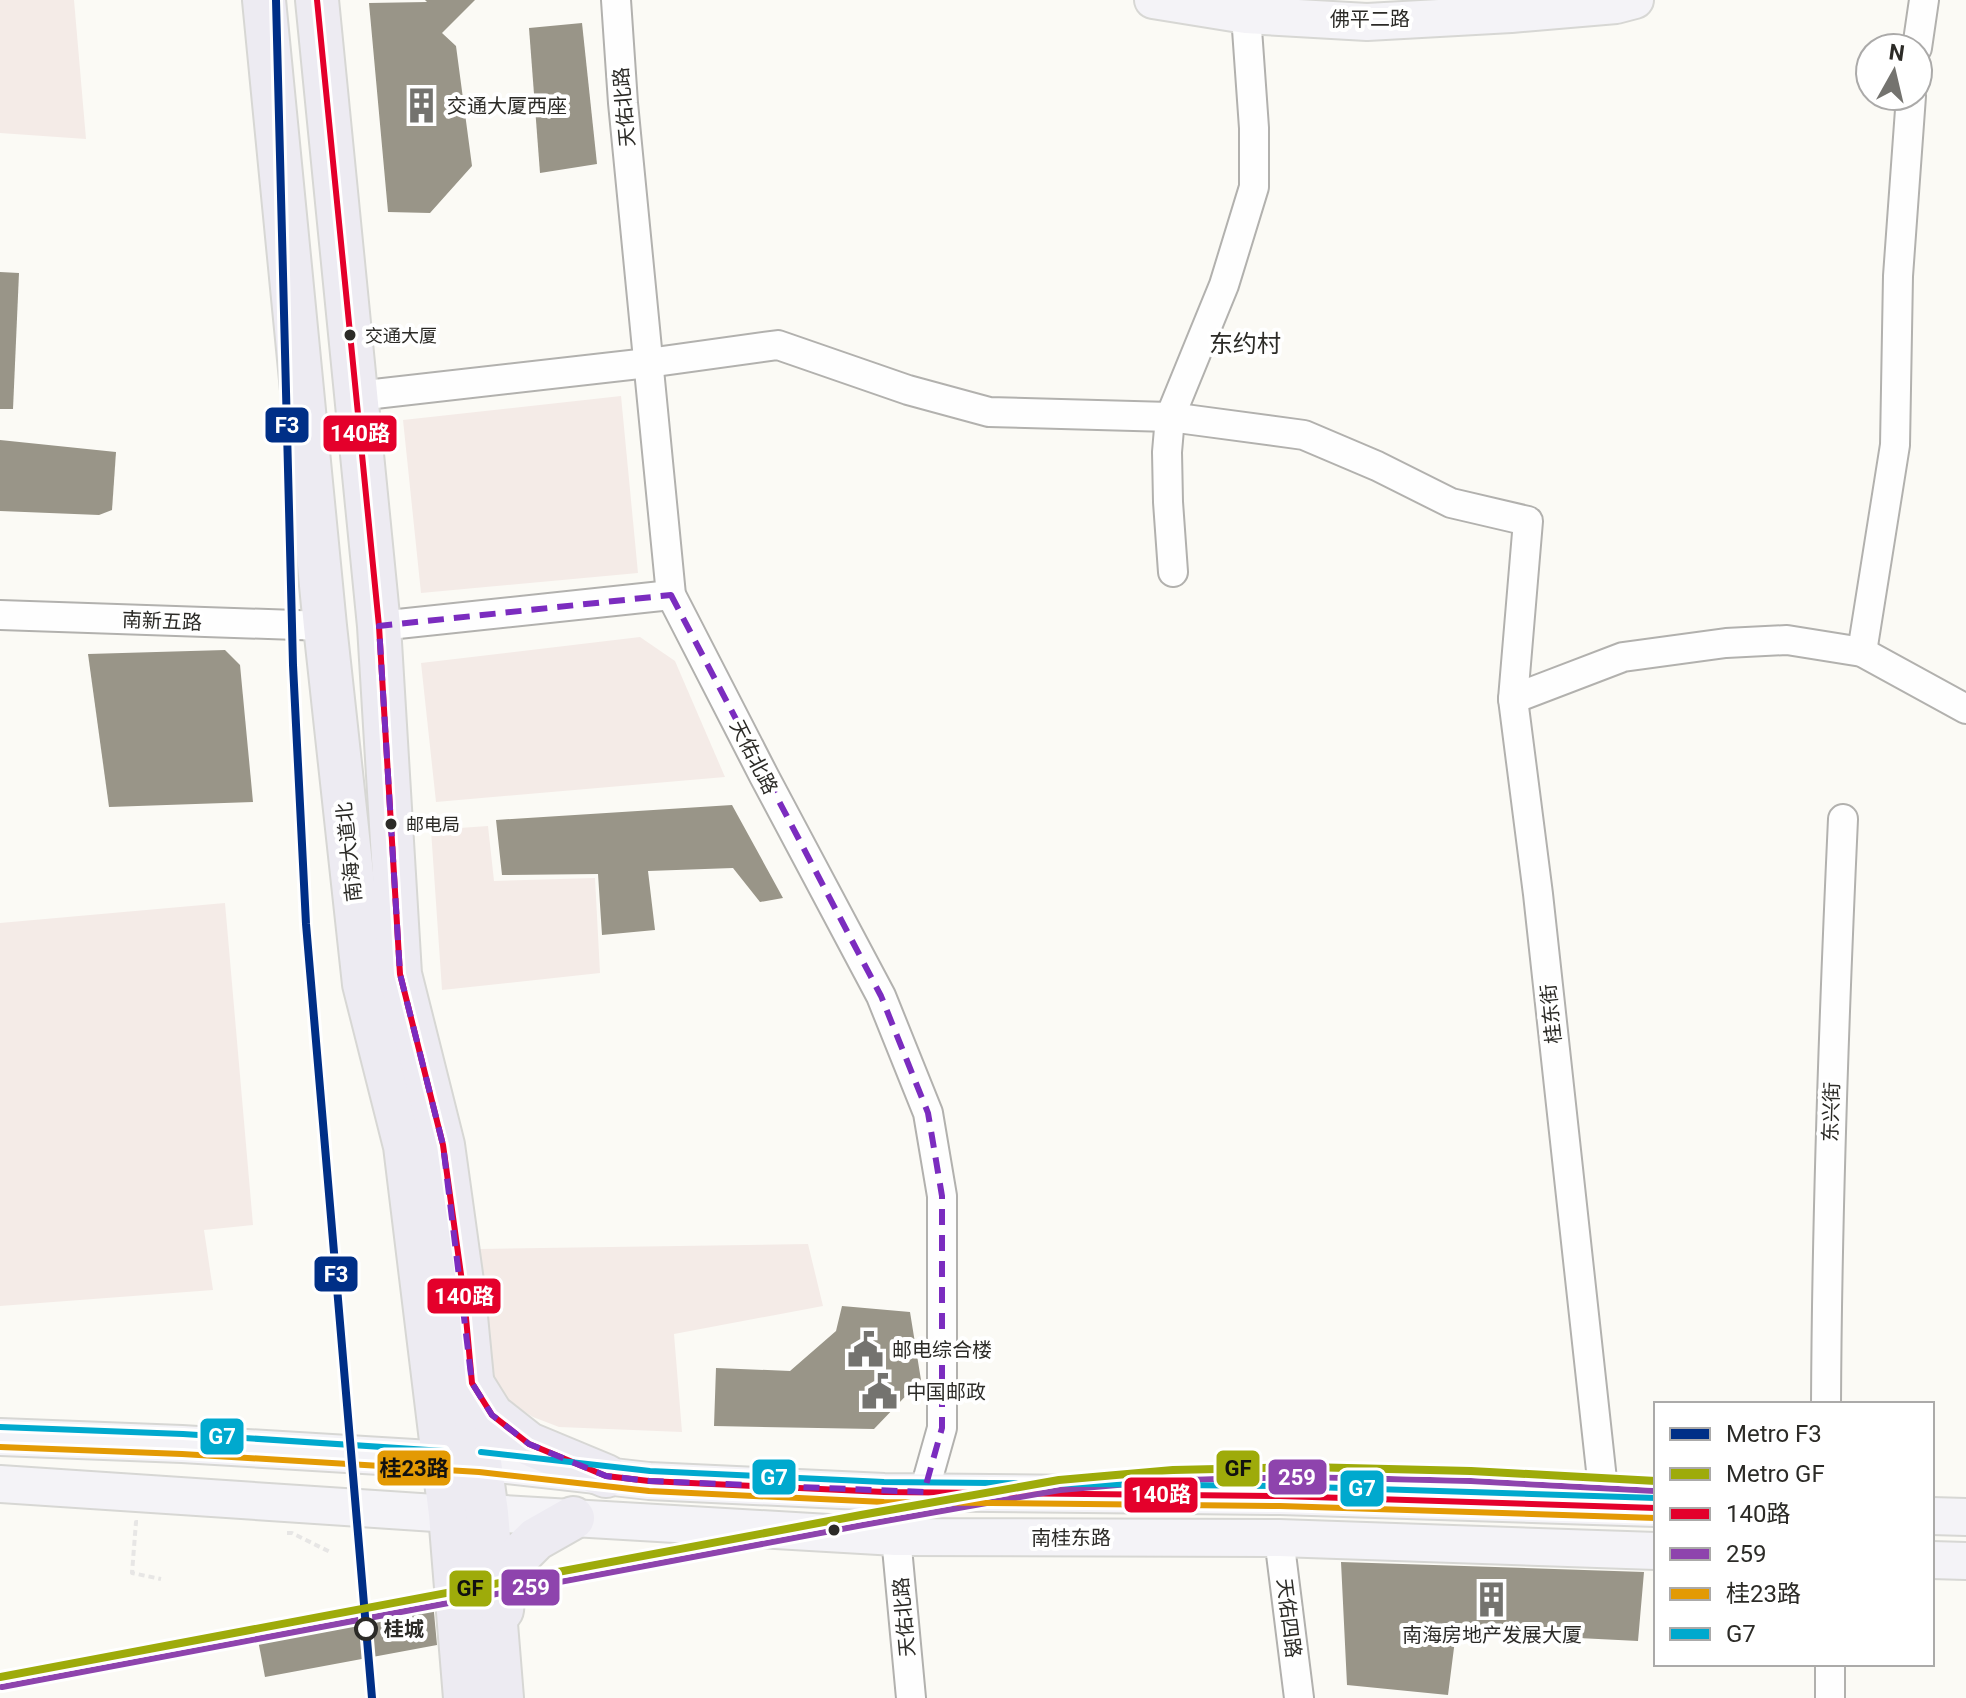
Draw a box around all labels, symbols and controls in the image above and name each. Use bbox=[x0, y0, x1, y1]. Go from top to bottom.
street label: 佛平二路 bbox=[1330, 7, 1410, 31]
north arrow bbox=[1854, 32, 1934, 112]
text: N bbox=[1887, 39, 1906, 66]
street label: 天佑北路 bbox=[609, 66, 639, 148]
building icon: 交通大厦西座 bbox=[402, 87, 440, 125]
place label: 交通大厦西座 bbox=[447, 94, 567, 118]
place label: 交通大厦 bbox=[365, 325, 437, 346]
marker: 交通大厦 bbox=[342, 327, 358, 343]
district label: 东约村 bbox=[1209, 330, 1281, 358]
line badge: F3 bbox=[264, 406, 310, 444]
text: F3 bbox=[275, 413, 299, 438]
line badge: 140路 bbox=[322, 414, 398, 453]
text: 140路 bbox=[330, 421, 390, 446]
street label: 南新五路 bbox=[122, 608, 202, 634]
street label: 天佑北路 bbox=[725, 716, 783, 798]
street label: 南海大道北 bbox=[332, 801, 366, 903]
place label: 邮电局 bbox=[406, 814, 460, 835]
marker: 邮电局 bbox=[383, 816, 399, 832]
street label: 桂东街 bbox=[1536, 983, 1566, 1045]
street label: 东兴街 bbox=[1818, 1082, 1844, 1142]
line badge: F3 bbox=[313, 1255, 359, 1293]
text: F3 bbox=[324, 1262, 348, 1287]
line badge: 140路 bbox=[426, 1277, 502, 1315]
text: 140路 bbox=[434, 1284, 494, 1309]
public building icon: 邮电综合楼 bbox=[847, 1331, 885, 1369]
place label: 邮电综合楼 bbox=[892, 1338, 992, 1362]
public building icon: 中国邮政 bbox=[861, 1373, 899, 1411]
place label: 中国邮政 bbox=[906, 1380, 986, 1404]
legend bbox=[1654, 1402, 1934, 1666]
line badge: G7 bbox=[199, 1417, 245, 1456]
text: Metro F3 bbox=[1726, 1420, 1822, 1448]
text: G7 bbox=[208, 1424, 236, 1449]
line badge: 桂23路 bbox=[376, 1449, 452, 1487]
line badge: GF bbox=[1215, 1449, 1261, 1488]
text: 桂23路 bbox=[379, 1456, 449, 1481]
text: GF bbox=[1224, 1456, 1252, 1481]
line badge: G7 bbox=[751, 1458, 797, 1496]
line badge: 259 bbox=[1267, 1458, 1328, 1496]
text: Metro GF bbox=[1726, 1460, 1825, 1488]
text: G7 bbox=[760, 1465, 788, 1490]
text: 259 bbox=[1278, 1465, 1316, 1490]
line badge: G7 bbox=[1339, 1469, 1385, 1508]
line badge: 140路 bbox=[1123, 1476, 1199, 1514]
text: G7 bbox=[1348, 1476, 1376, 1501]
text: 140路 bbox=[1131, 1482, 1191, 1507]
text: 140路 bbox=[1726, 1500, 1790, 1528]
unlabelled marker bbox=[826, 1522, 842, 1538]
street label: 南桂东路 bbox=[1031, 1526, 1111, 1550]
text: 259 bbox=[1726, 1540, 1766, 1568]
line badge: 259 bbox=[500, 1568, 561, 1607]
line badge: GF bbox=[448, 1569, 493, 1608]
text: 259 bbox=[512, 1575, 550, 1600]
text: GF bbox=[456, 1576, 484, 1601]
street label: 天佑北路 bbox=[889, 1576, 919, 1658]
street label: 天佑四路 bbox=[1272, 1577, 1306, 1659]
text: 桂23路 bbox=[1726, 1580, 1801, 1608]
building icon: 南海房地产发展大厦 bbox=[1473, 1581, 1511, 1619]
place label: 桂城 bbox=[384, 1617, 424, 1641]
marker: 桂城 bbox=[355, 1618, 377, 1640]
text: G7 bbox=[1726, 1620, 1756, 1648]
place label: 南海房地产发展大厦 bbox=[1402, 1623, 1582, 1647]

